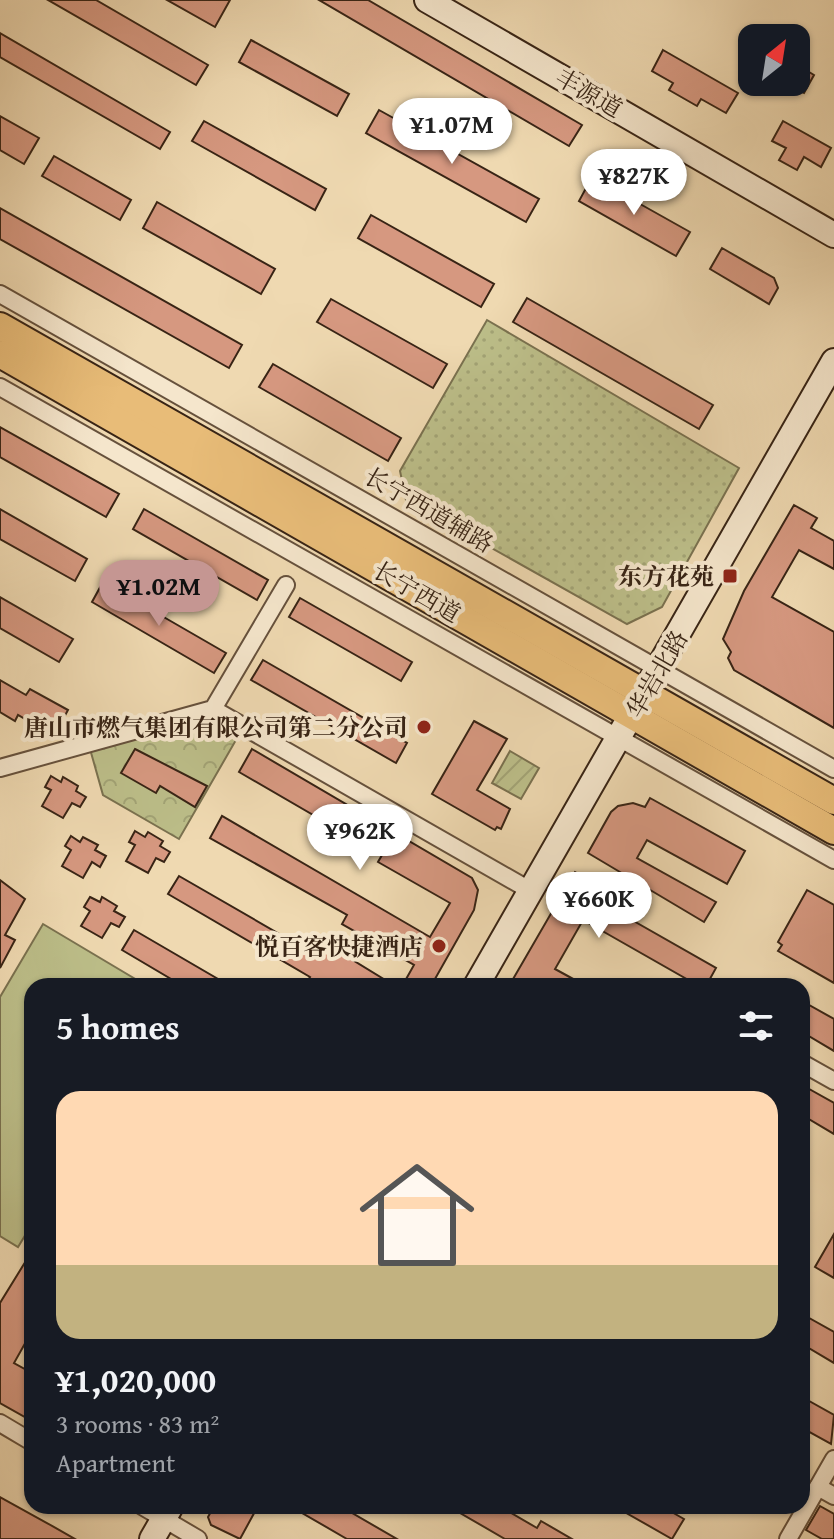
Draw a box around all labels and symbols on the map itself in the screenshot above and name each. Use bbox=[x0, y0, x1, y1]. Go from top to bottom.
north arrow bbox=[738, 24, 810, 96]
street label: 丰源道 bbox=[549, 60, 629, 126]
pin: ¥1.07M bbox=[387, 98, 517, 166]
pin: ¥827K bbox=[578, 149, 690, 217]
street label: 长宁西道辅路 bbox=[358, 459, 500, 561]
street label: 长宁西道 bbox=[367, 553, 467, 631]
place label: 东方花苑 bbox=[618, 559, 714, 594]
pin: ¥1.02M bbox=[94, 560, 224, 628]
marker: 东方花苑 bbox=[721, 567, 739, 585]
street label: 华岩北路 bbox=[618, 624, 696, 724]
place label: 唐山市燃气集团有限公司第二分公司 bbox=[24, 710, 408, 745]
marker: 唐山市燃气集团有限公司第二分公司 bbox=[415, 718, 433, 736]
pin: ¥962K bbox=[304, 804, 416, 872]
pin: ¥660K bbox=[543, 872, 655, 940]
place label: 悦百客快捷酒店 bbox=[255, 929, 423, 964]
marker: 悦百客快捷酒店 bbox=[430, 937, 448, 955]

